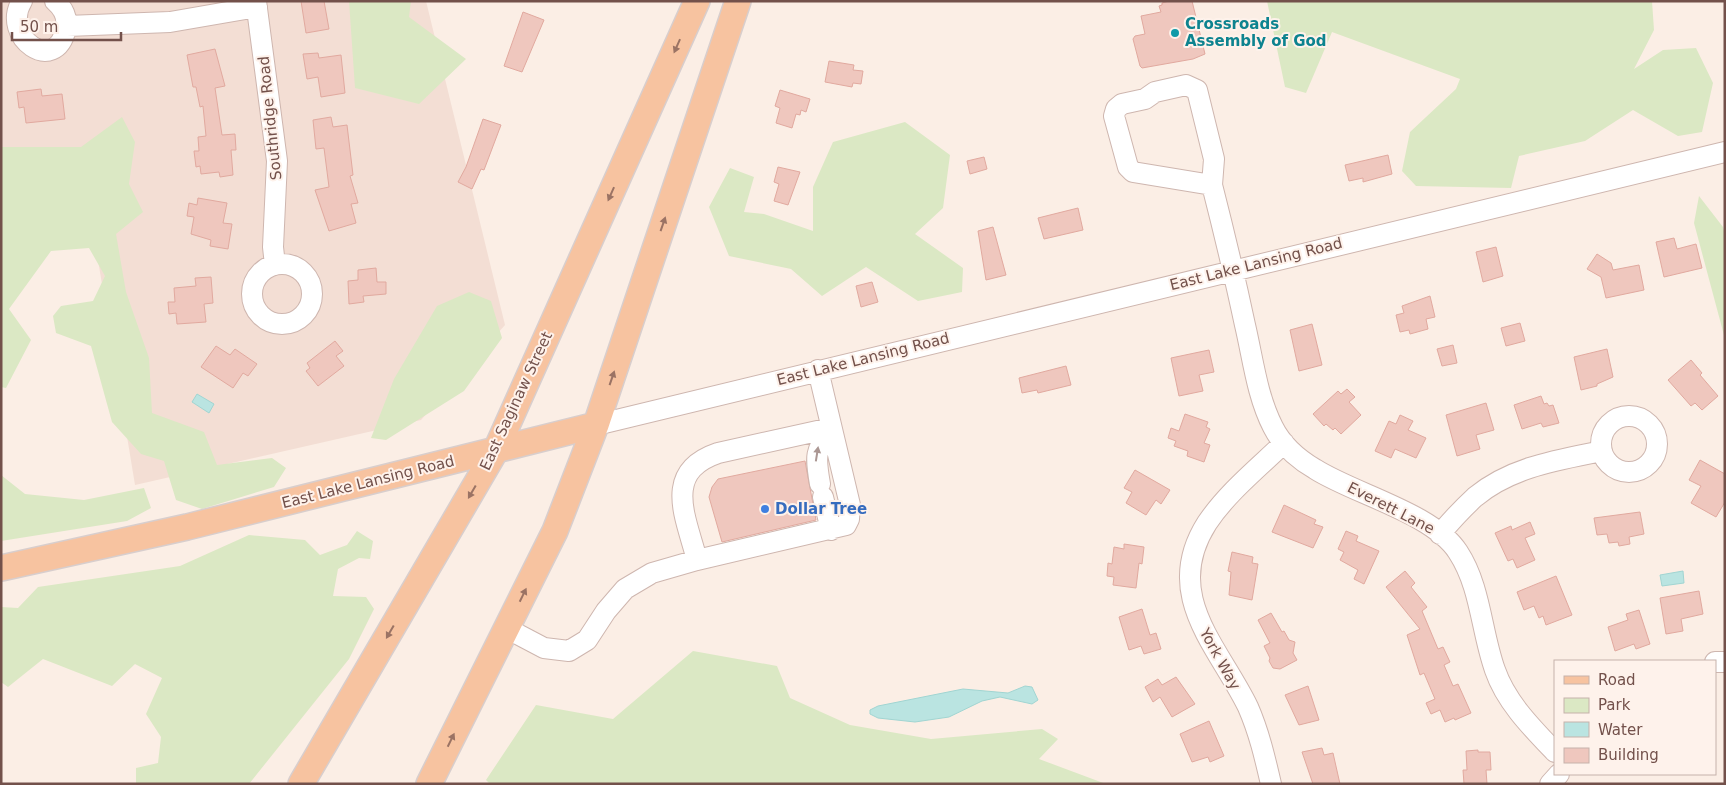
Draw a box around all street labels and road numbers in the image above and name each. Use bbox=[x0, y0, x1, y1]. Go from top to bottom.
street label: Southridge Road bbox=[255, 55, 285, 181]
street label: East Lake Lansing Road bbox=[1168, 234, 1344, 294]
street label: East Saginaw Street bbox=[476, 329, 556, 473]
street label: East Lake Lansing Road bbox=[775, 329, 951, 389]
street label: East Lake Lansing Road bbox=[280, 452, 456, 512]
street label: Everett Lane bbox=[1344, 478, 1438, 538]
street label: York Way bbox=[1195, 624, 1244, 693]

